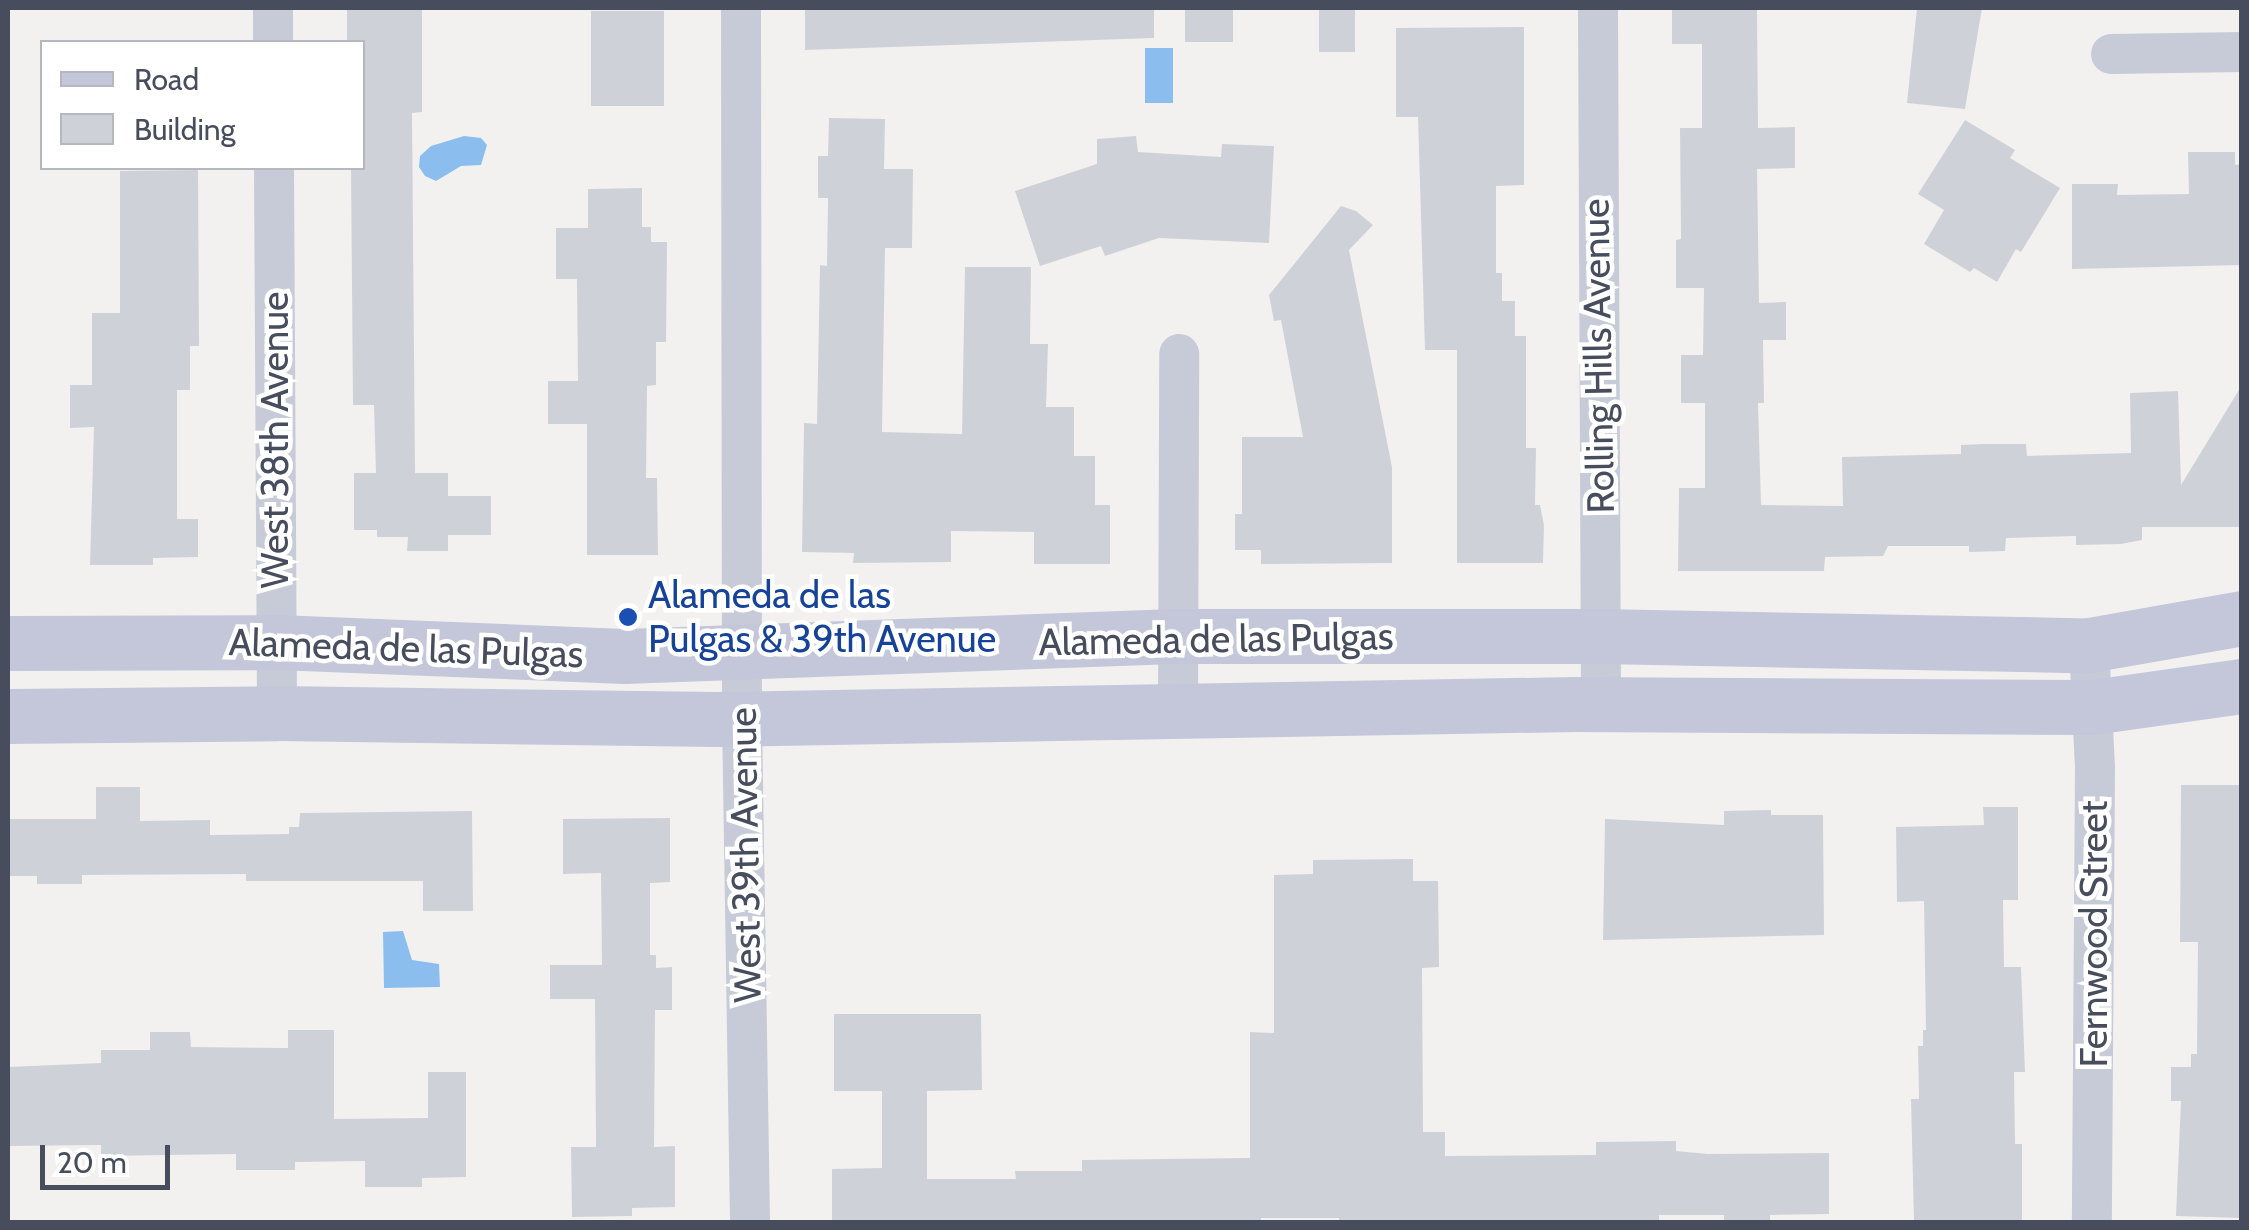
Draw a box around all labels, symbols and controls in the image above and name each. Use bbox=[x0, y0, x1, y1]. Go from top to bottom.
legend bbox=[40, 40, 365, 170]
text: Road bbox=[134, 61, 199, 98]
text: Building bbox=[134, 111, 236, 148]
street label: Rolling Hills Avenue bbox=[1572, 198, 1624, 514]
street label: West 38th Avenue bbox=[252, 291, 298, 589]
place label: Alameda de las Pulgas & 39th Avenue bbox=[648, 572, 996, 662]
marker: Alameda de las Pulgas & 39th Avenue bbox=[617, 606, 639, 628]
street label: Alameda de las Pulgas bbox=[1038, 613, 1394, 665]
street label: Alameda de las Pulgas bbox=[228, 619, 584, 677]
street label: West 39th Avenue bbox=[720, 707, 770, 1003]
street label: Fernwood Street bbox=[2071, 800, 2117, 1068]
scale bar bbox=[45, 1125, 175, 1187]
text: 20 m bbox=[57, 1144, 127, 1181]

